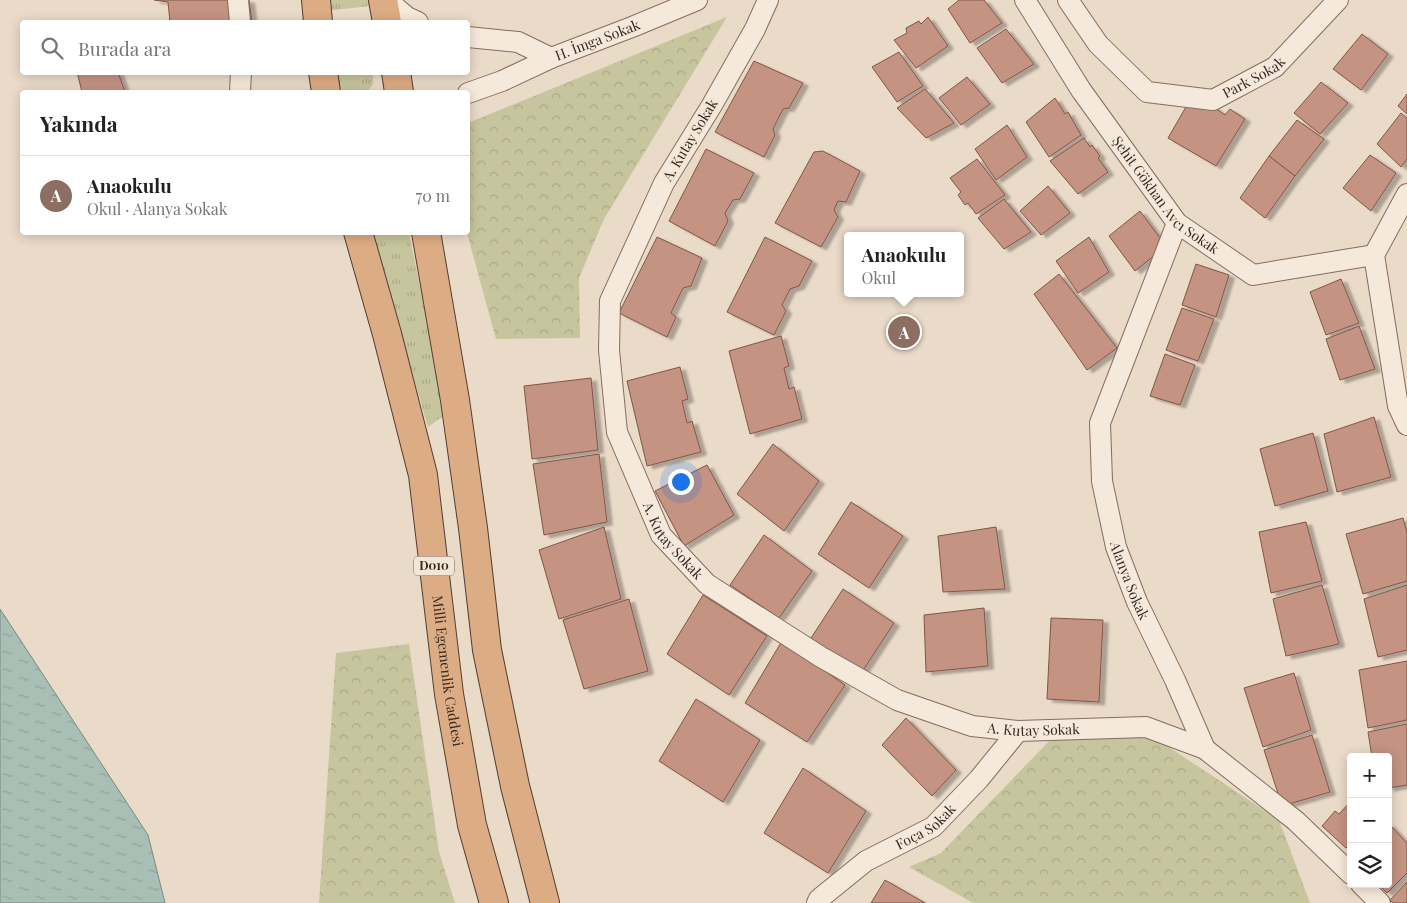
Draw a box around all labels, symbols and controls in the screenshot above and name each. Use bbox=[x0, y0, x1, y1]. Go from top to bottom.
street label: H. İmga Sokak bbox=[552, 15, 643, 65]
search box bbox=[20, 20, 470, 75]
icon: search bbox=[38, 34, 66, 62]
text: Burada ara bbox=[78, 35, 171, 61]
street label: Park Sokak bbox=[1219, 52, 1289, 102]
street label: A. Kutay Sokak bbox=[657, 95, 722, 185]
text: Yakında bbox=[40, 109, 118, 137]
street label: Şehit Gökhan Avcı Sokak bbox=[1108, 132, 1223, 258]
text: Anaokulu bbox=[87, 172, 172, 198]
text: A bbox=[51, 185, 61, 206]
text: 70 m bbox=[416, 185, 450, 206]
text: Okul · Alanya Sokak bbox=[87, 198, 227, 219]
popup bbox=[844, 232, 964, 297]
text: Anaokulu bbox=[862, 241, 946, 267]
text: Okul bbox=[862, 267, 896, 288]
pin: A bbox=[888, 313, 920, 351]
your location bbox=[668, 469, 694, 495]
street label: A. Kutay Sokak bbox=[639, 498, 708, 583]
street label: Alanya Sokak bbox=[1106, 539, 1154, 623]
road number: D010 bbox=[414, 556, 454, 576]
street label: Milli Egemenlik Caddesi bbox=[428, 594, 468, 748]
street label: A. Kutay Sokak bbox=[986, 718, 1080, 740]
map controls bbox=[1347, 753, 1392, 888]
button: + bbox=[1347, 753, 1392, 798]
button: − bbox=[1347, 798, 1392, 843]
street label: Foça Sokak bbox=[892, 799, 960, 854]
button: layers bbox=[1347, 843, 1392, 888]

